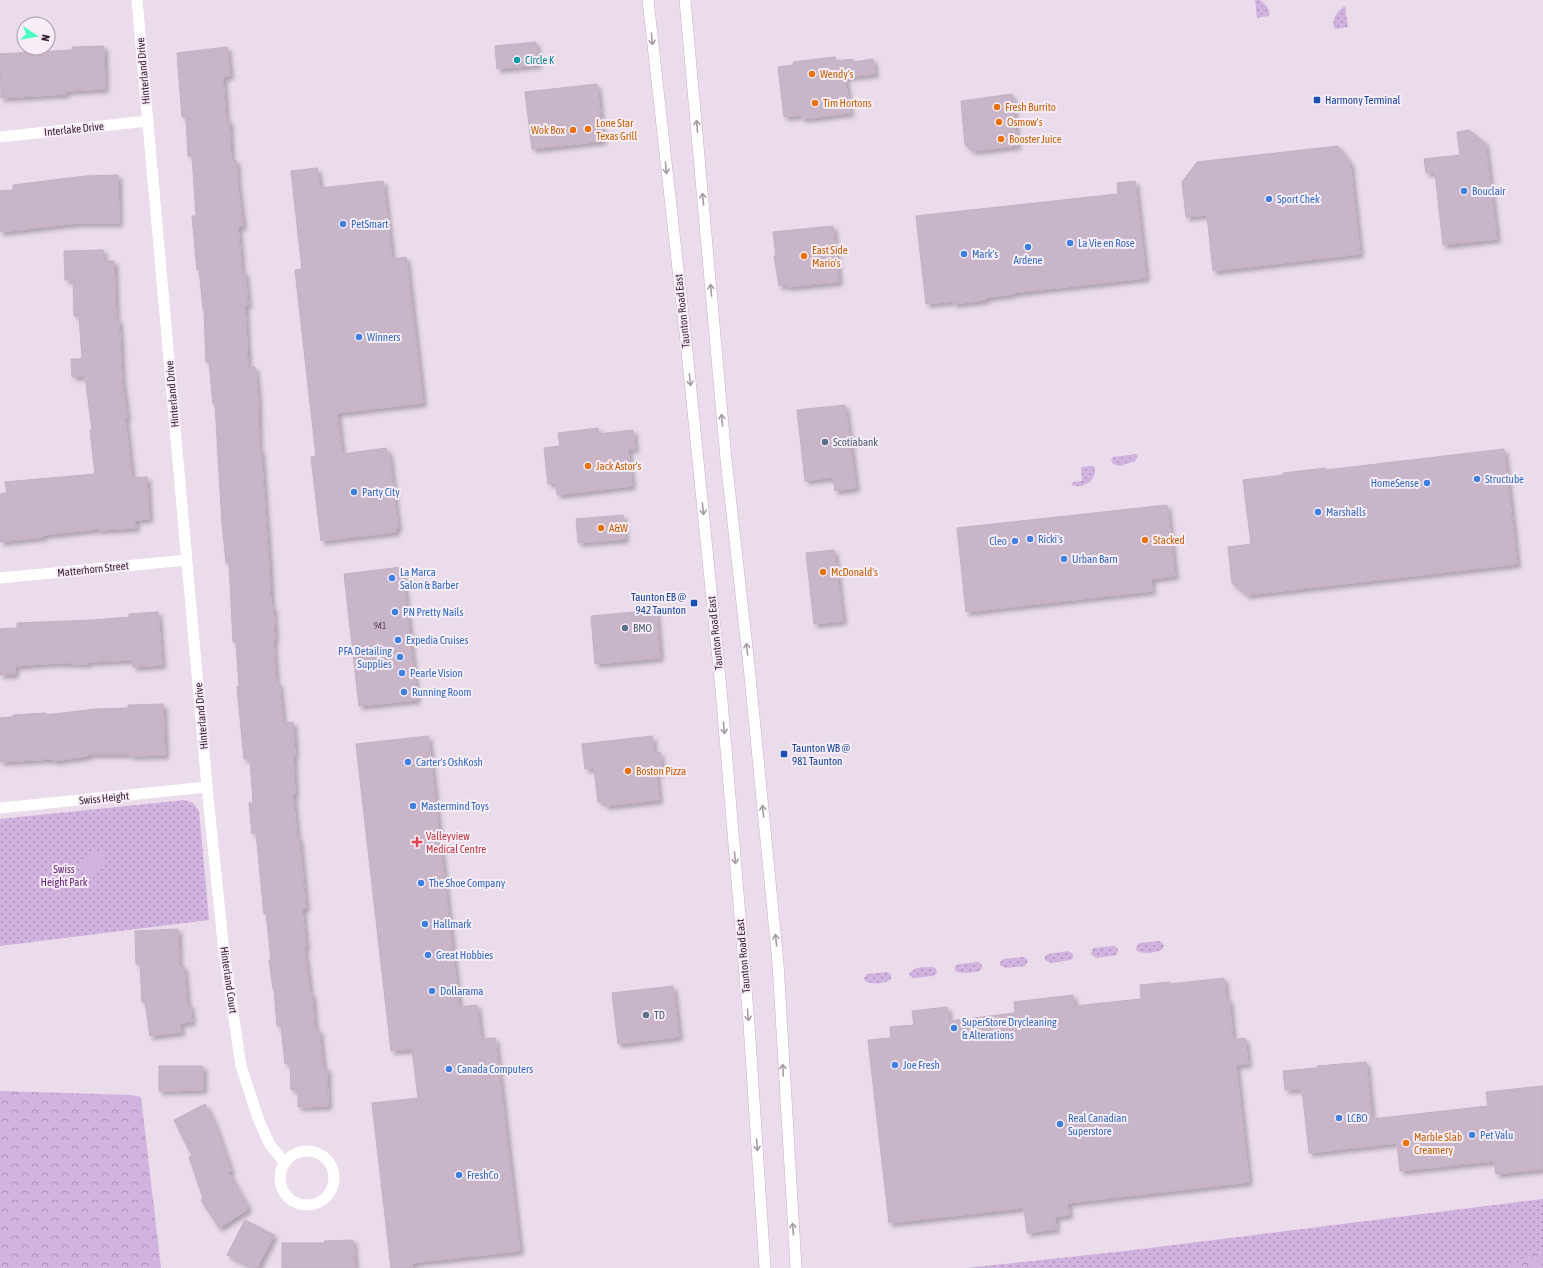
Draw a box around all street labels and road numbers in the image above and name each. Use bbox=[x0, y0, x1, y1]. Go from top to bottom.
street label: Hinterland Drive bbox=[134, 37, 152, 105]
street label: Interlake Drive bbox=[44, 120, 104, 138]
street label: Taunton Road East bbox=[672, 273, 692, 349]
street label: Hinterland Drive bbox=[163, 360, 181, 428]
street label: Matterhorn Street bbox=[57, 559, 129, 579]
street label: Taunton Road East bbox=[705, 595, 725, 671]
street label: Hinterland Drive bbox=[192, 682, 210, 750]
street label: Swiss Height bbox=[78, 789, 130, 807]
street label: Taunton Road East bbox=[734, 918, 752, 994]
street label: Hinterland Court bbox=[218, 946, 240, 1014]

